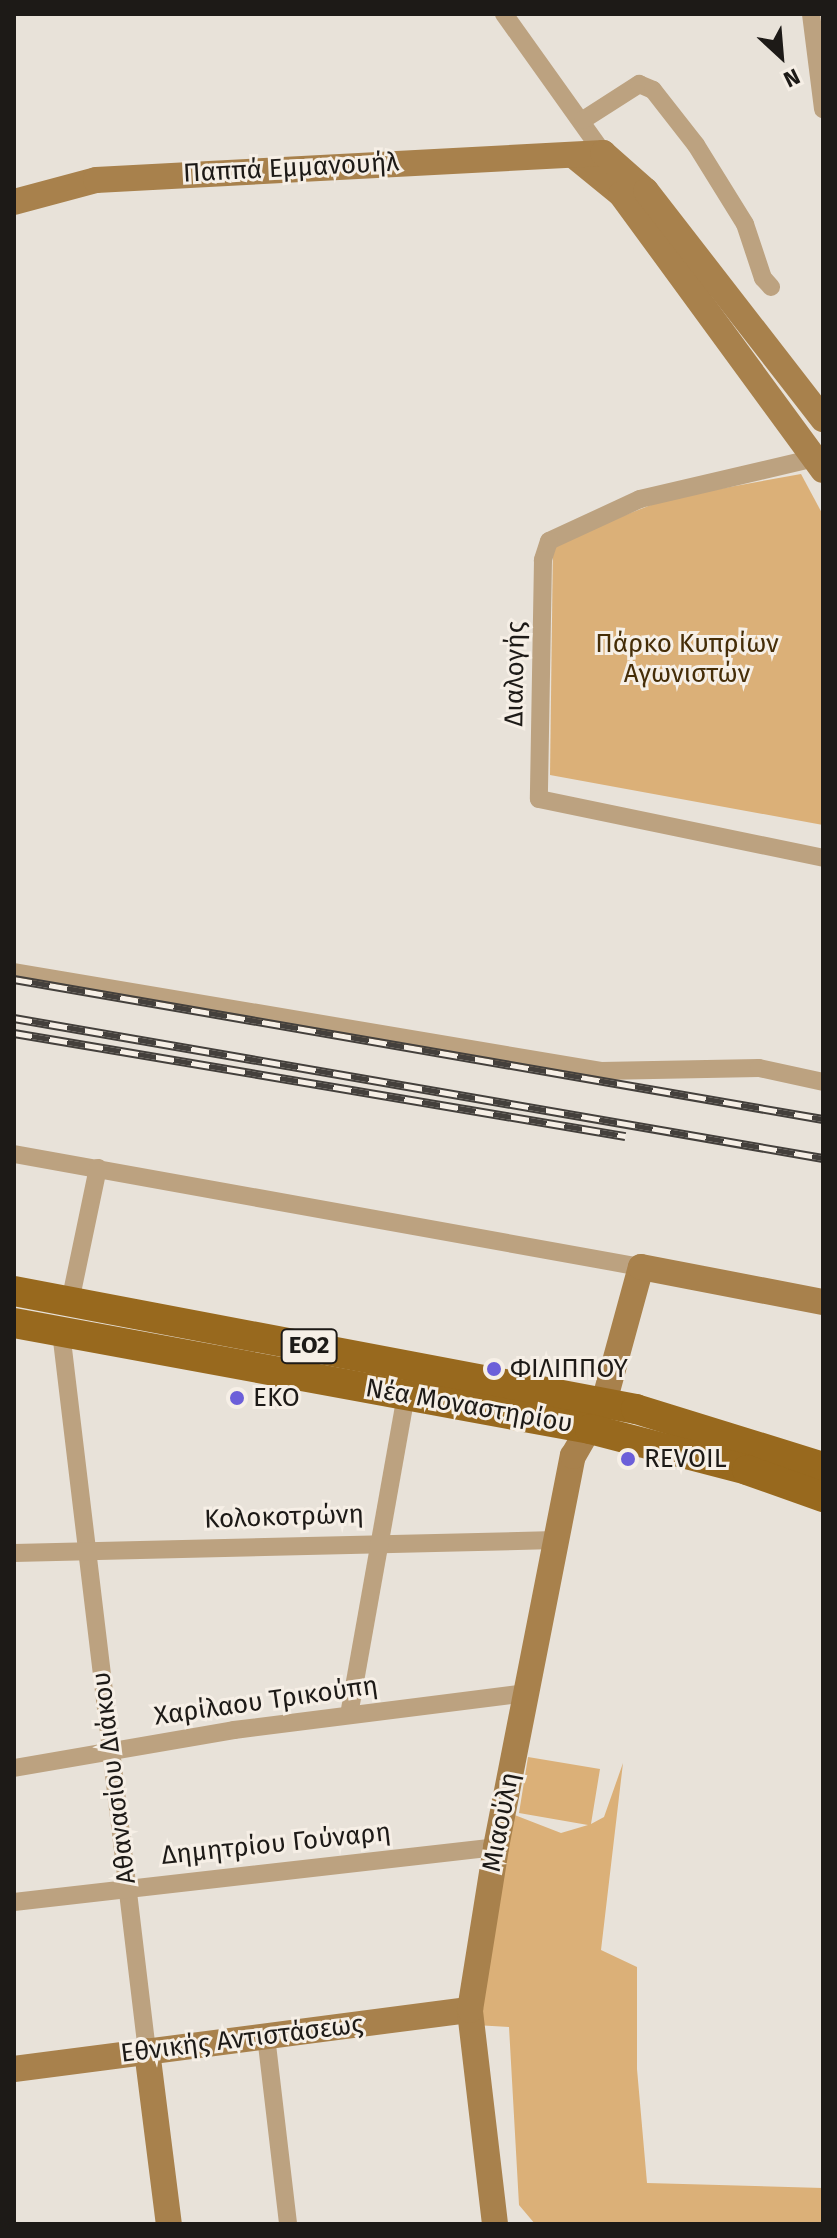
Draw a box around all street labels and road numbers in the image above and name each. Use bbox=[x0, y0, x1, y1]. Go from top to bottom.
street label: Παππά Εμμανουήλ bbox=[182, 147, 400, 189]
street label: Διαλογής bbox=[498, 621, 532, 727]
road number: ΕΟ2 bbox=[279, 1326, 339, 1366]
street label: Νέα Μοναστηρίου bbox=[363, 1372, 575, 1440]
street label: Κολοκοτρώνη bbox=[204, 1499, 364, 1535]
street label: Αθανασίου Διάκου bbox=[85, 1670, 143, 1886]
street label: Χαρίλαου Τρικούπη bbox=[152, 1670, 380, 1732]
street label: Μιαούλη bbox=[476, 1770, 526, 1874]
street label: Δημητρίου Γούναρη bbox=[160, 1816, 392, 1872]
street label: Εθνικής Αντιστάσεως bbox=[119, 2009, 365, 2069]

